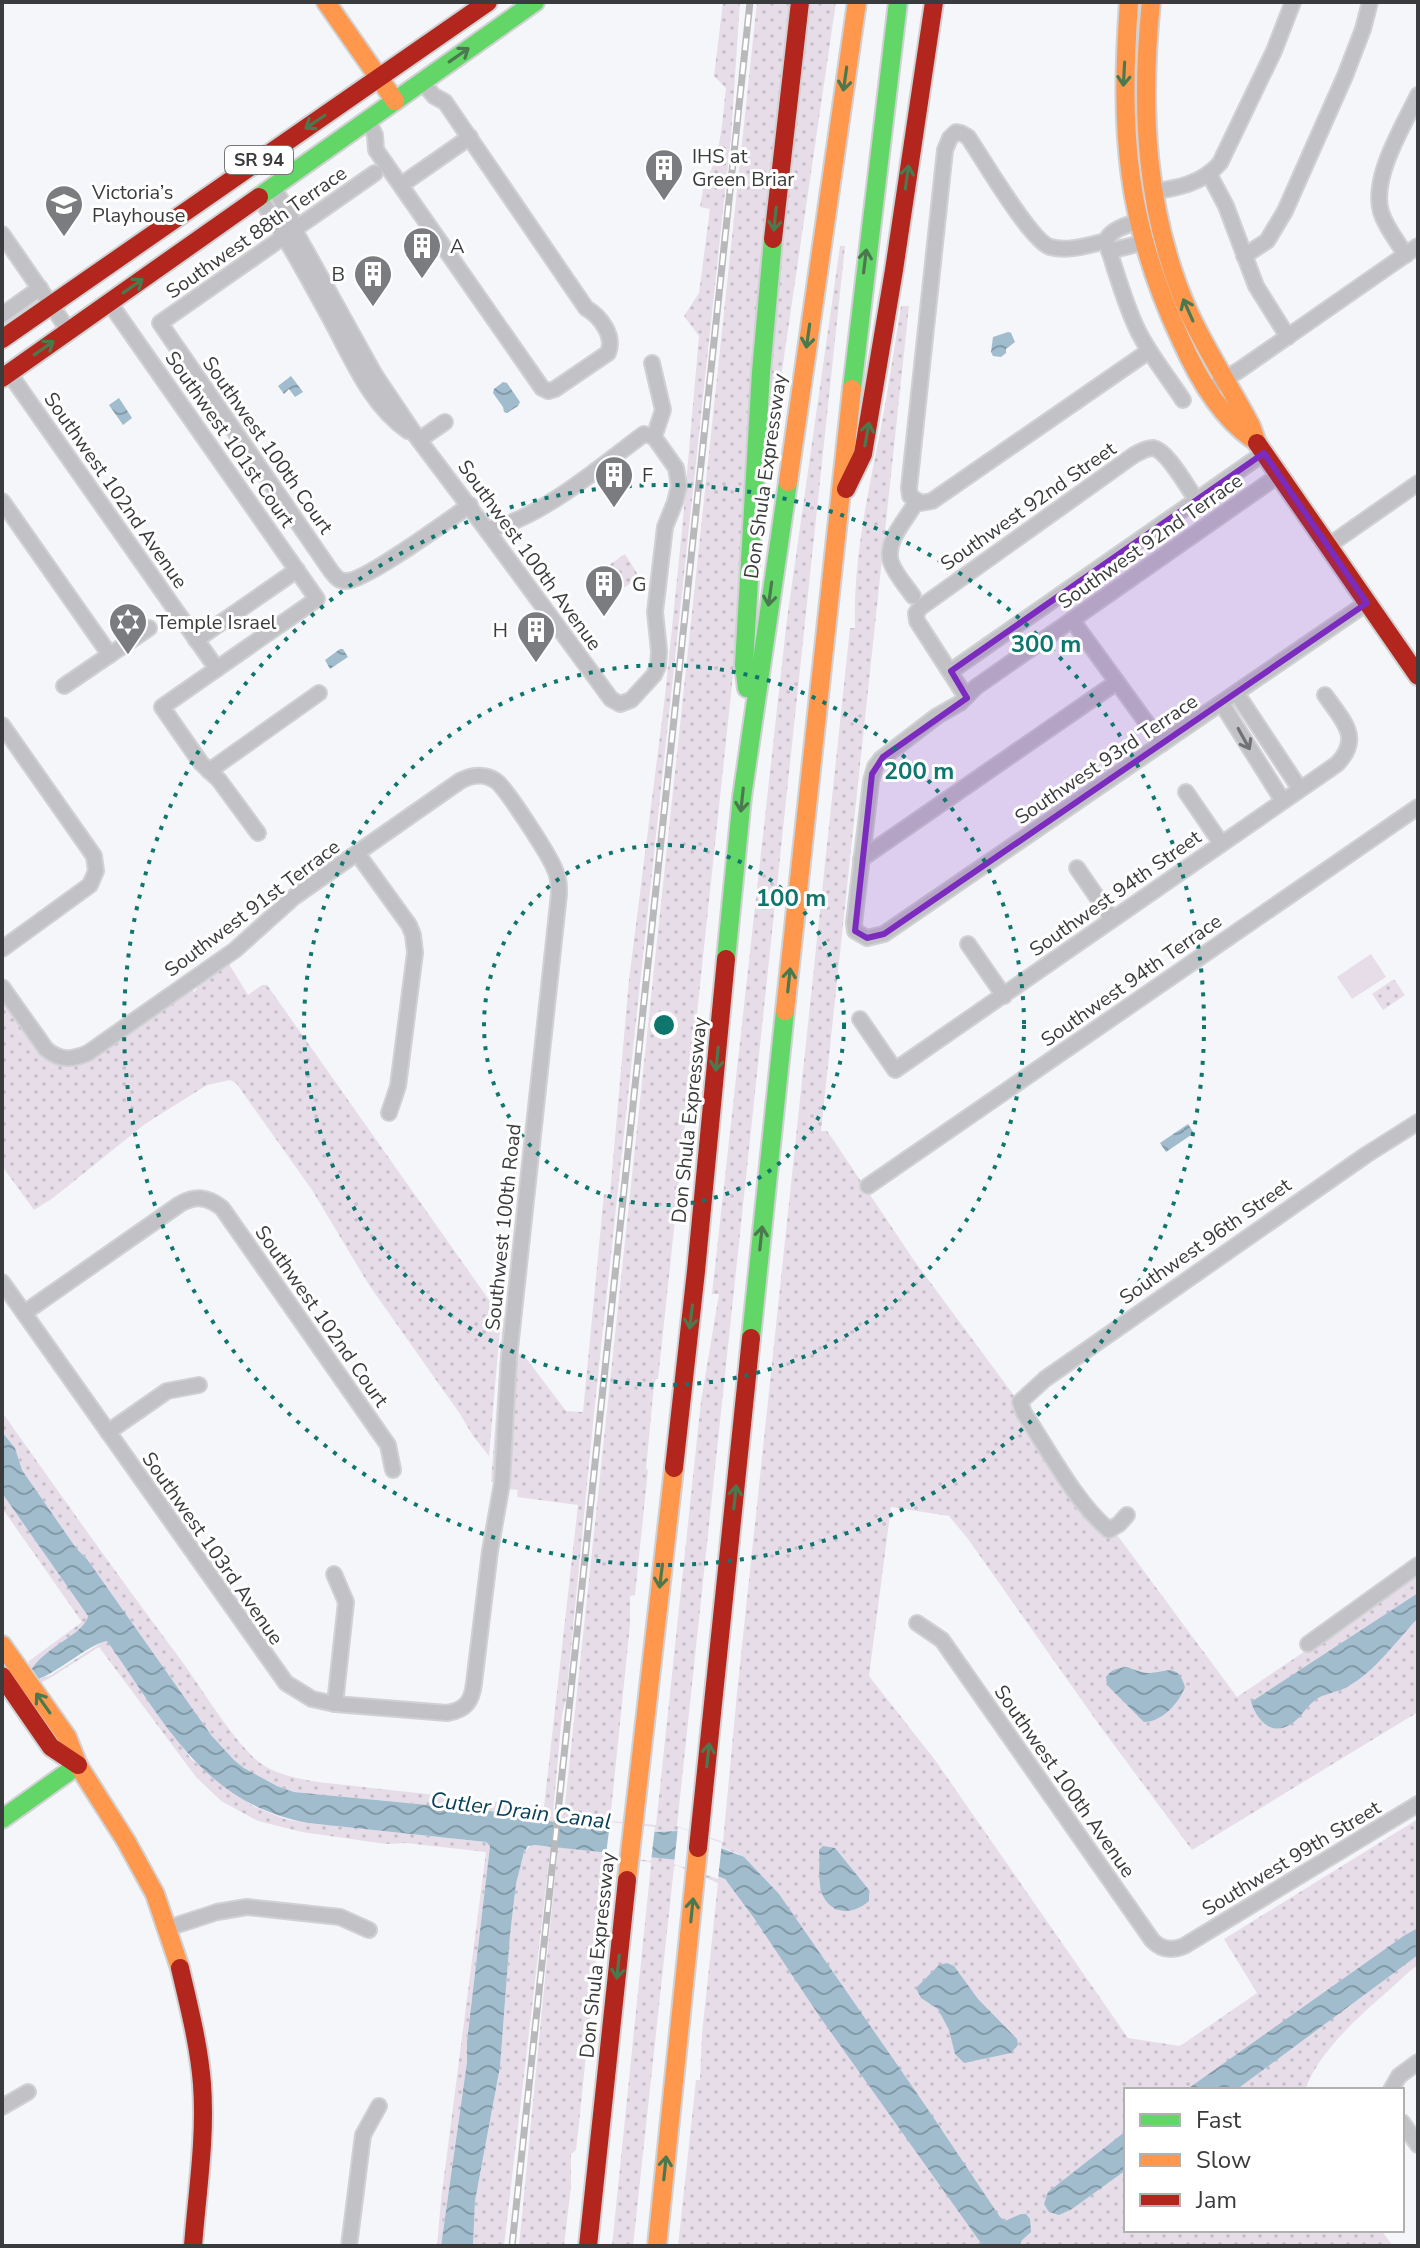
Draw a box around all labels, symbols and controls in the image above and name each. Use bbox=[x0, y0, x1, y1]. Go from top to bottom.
one-way arrow bbox=[447, 47, 469, 64]
one-way arrow bbox=[1116, 60, 1131, 87]
one-way arrow bbox=[837, 66, 852, 91]
one-way arrow bbox=[305, 114, 327, 130]
place label: IHS at Green Briar bbox=[692, 143, 794, 193]
road number: SR 94 bbox=[225, 146, 293, 174]
building icon: IHS at Green Briar bbox=[643, 147, 685, 202]
street label: Southwest 88th Terrace bbox=[160, 160, 352, 305]
one-way arrow bbox=[900, 165, 915, 190]
place label: Victoria’s Playhouse bbox=[91, 179, 185, 229]
school or university icon: Victoria’s Playhouse bbox=[43, 183, 85, 238]
one-way arrow bbox=[767, 205, 782, 232]
building icon: A bbox=[401, 225, 443, 280]
place label: A bbox=[450, 233, 465, 260]
one-way arrow bbox=[858, 248, 873, 275]
building icon: B bbox=[352, 253, 394, 308]
place label: B bbox=[331, 261, 345, 288]
one-way arrow bbox=[122, 278, 144, 294]
one-way arrow bbox=[1180, 298, 1195, 323]
one-way arrow bbox=[800, 323, 815, 349]
one-way arrow bbox=[33, 340, 55, 356]
street label: Southwest 101st Court bbox=[158, 346, 301, 534]
street label: Southwest 100th Court bbox=[196, 351, 340, 540]
street label: Don Shula Expressway bbox=[738, 371, 793, 580]
street label: Southwest 102nd Avenue bbox=[37, 387, 194, 594]
one-way arrow bbox=[860, 422, 875, 447]
street label: Southwest 92nd Street bbox=[935, 435, 1122, 577]
building icon: F bbox=[593, 454, 635, 509]
street label: Southwest 100th Avenue bbox=[451, 455, 608, 656]
place label: F bbox=[642, 462, 653, 489]
street label: Southwest 92nd Terrace bbox=[1053, 467, 1248, 615]
building icon: G bbox=[583, 563, 625, 618]
place label: G bbox=[632, 571, 647, 598]
one-way arrow bbox=[762, 581, 777, 606]
synagogue icon: Temple Israel bbox=[107, 601, 149, 656]
place label: Temple Israel bbox=[156, 609, 277, 636]
building icon: H bbox=[515, 609, 557, 664]
place label: H bbox=[493, 617, 508, 644]
text: 300 m bbox=[1011, 628, 1081, 660]
street label: Southwest 93rd Terrace bbox=[1009, 688, 1203, 831]
one-way arrow bbox=[1236, 727, 1252, 750]
text: 200 m bbox=[884, 755, 954, 787]
one-way arrow bbox=[735, 786, 750, 813]
street label: Southwest 94th Street bbox=[1024, 823, 1207, 963]
street label: Southwest 91st Terrace bbox=[159, 833, 346, 983]
text: 100 m bbox=[756, 882, 826, 914]
street label: Southwest 94th Terrace bbox=[1035, 908, 1227, 1053]
one-way arrow bbox=[781, 967, 796, 994]
centre of rings bbox=[650, 1011, 678, 1039]
street label: Don Shula Expressway bbox=[665, 1015, 714, 1224]
one-way arrow bbox=[709, 1045, 724, 1072]
street label: Southwest 100th Road bbox=[479, 1122, 528, 1332]
street label: Southwest 96th Street bbox=[1114, 1171, 1297, 1311]
street label: Southwest 102nd Court bbox=[249, 1220, 395, 1413]
one-way arrow bbox=[754, 1225, 769, 1252]
one-way arrow bbox=[683, 1303, 698, 1330]
street label: Southwest 103rd Avenue bbox=[136, 1446, 290, 1650]
one-way arrow bbox=[727, 1484, 742, 1511]
one-way arrow bbox=[653, 1563, 668, 1588]
street label: Southwest 100th Avenue bbox=[988, 1680, 1141, 1883]
one-way arrow bbox=[35, 1693, 51, 1715]
one-way arrow bbox=[701, 1742, 716, 1769]
water label: Cutler Drain Canal bbox=[429, 1785, 613, 1837]
street label: Southwest 99th Street bbox=[1197, 1794, 1386, 1923]
street label: Don Shula Expressway bbox=[573, 1850, 622, 2059]
one-way arrow bbox=[684, 1897, 699, 1924]
one-way arrow bbox=[610, 1953, 625, 1979]
legend bbox=[1124, 2088, 1404, 2232]
text: Fast bbox=[1196, 2104, 1242, 2136]
text: Slow bbox=[1196, 2144, 1251, 2176]
one-way arrow bbox=[657, 2155, 672, 2182]
text: Jam bbox=[1195, 2184, 1237, 2216]

